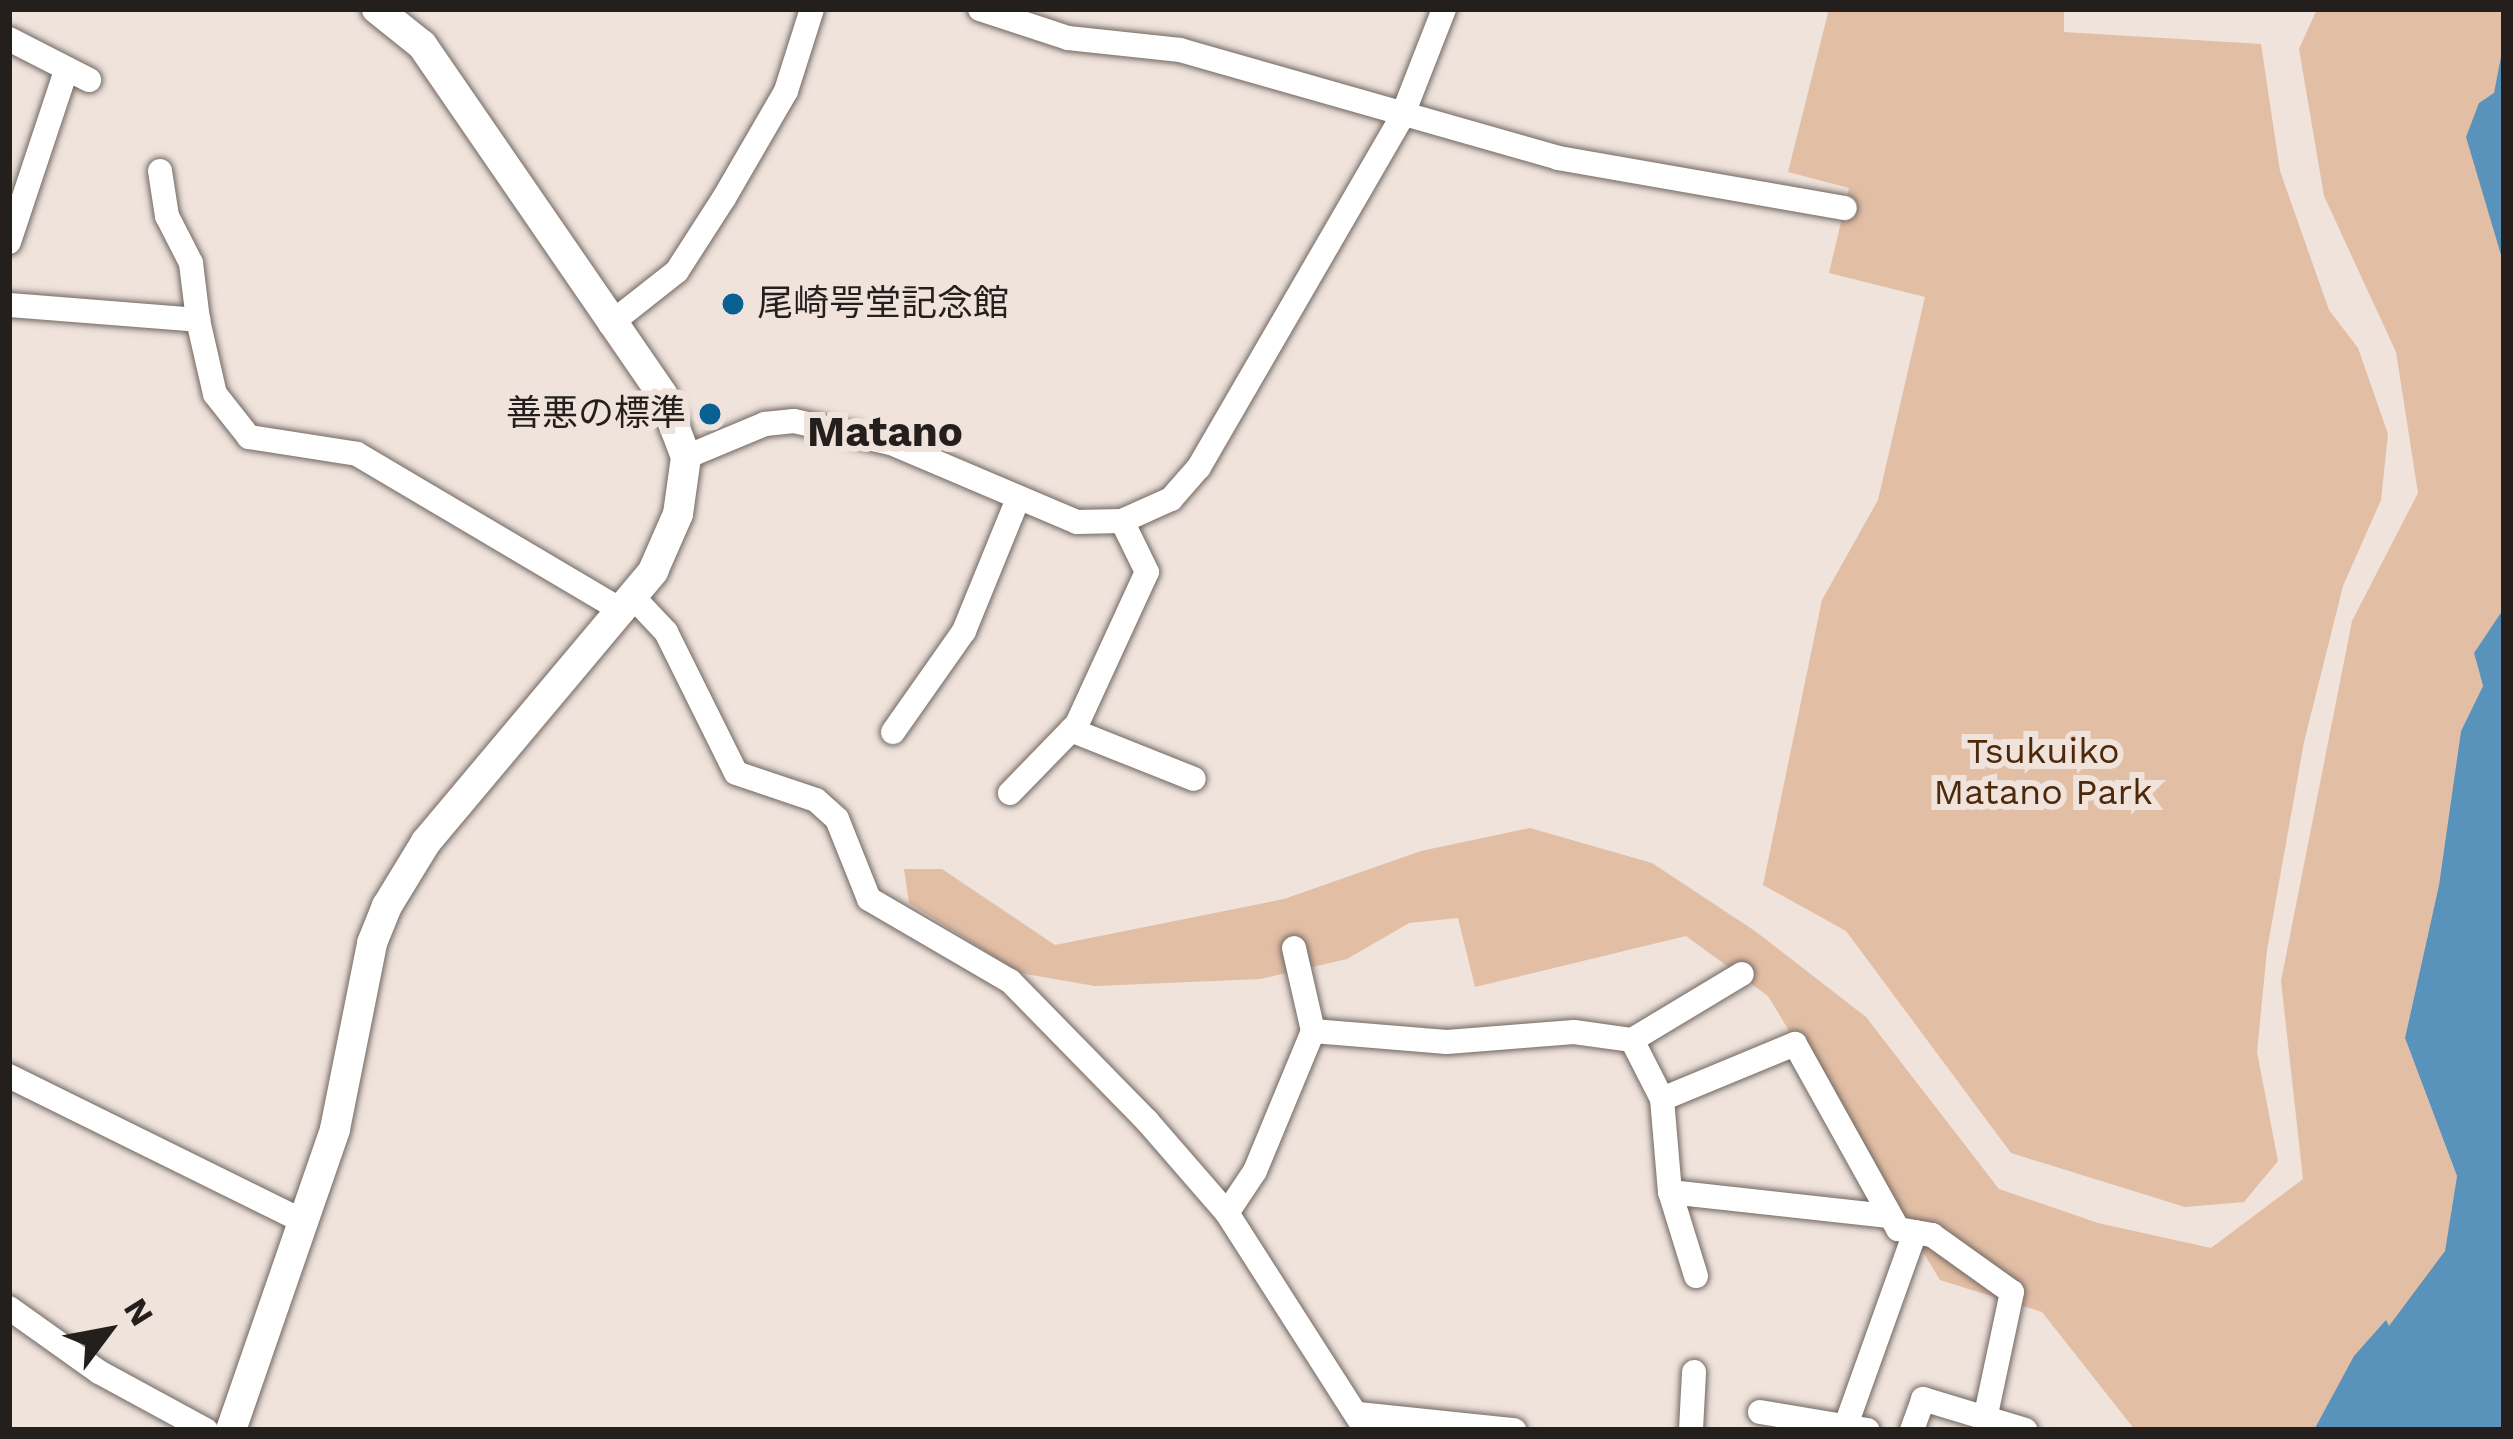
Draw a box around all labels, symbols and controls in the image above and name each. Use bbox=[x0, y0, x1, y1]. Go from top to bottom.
place label: 尾崎咢堂記念館 bbox=[757, 282, 1009, 326]
marker: 尾崎咢堂記念館 bbox=[720, 291, 746, 317]
place label: 善悪の標準 bbox=[506, 392, 686, 436]
marker: 善悪の標準 bbox=[697, 401, 723, 427]
district label: Matano bbox=[807, 407, 963, 457]
park label: Tsukuiko Matano Park bbox=[1933, 729, 2153, 814]
north arrow bbox=[48, 1271, 168, 1391]
text: N bbox=[116, 1291, 162, 1332]

